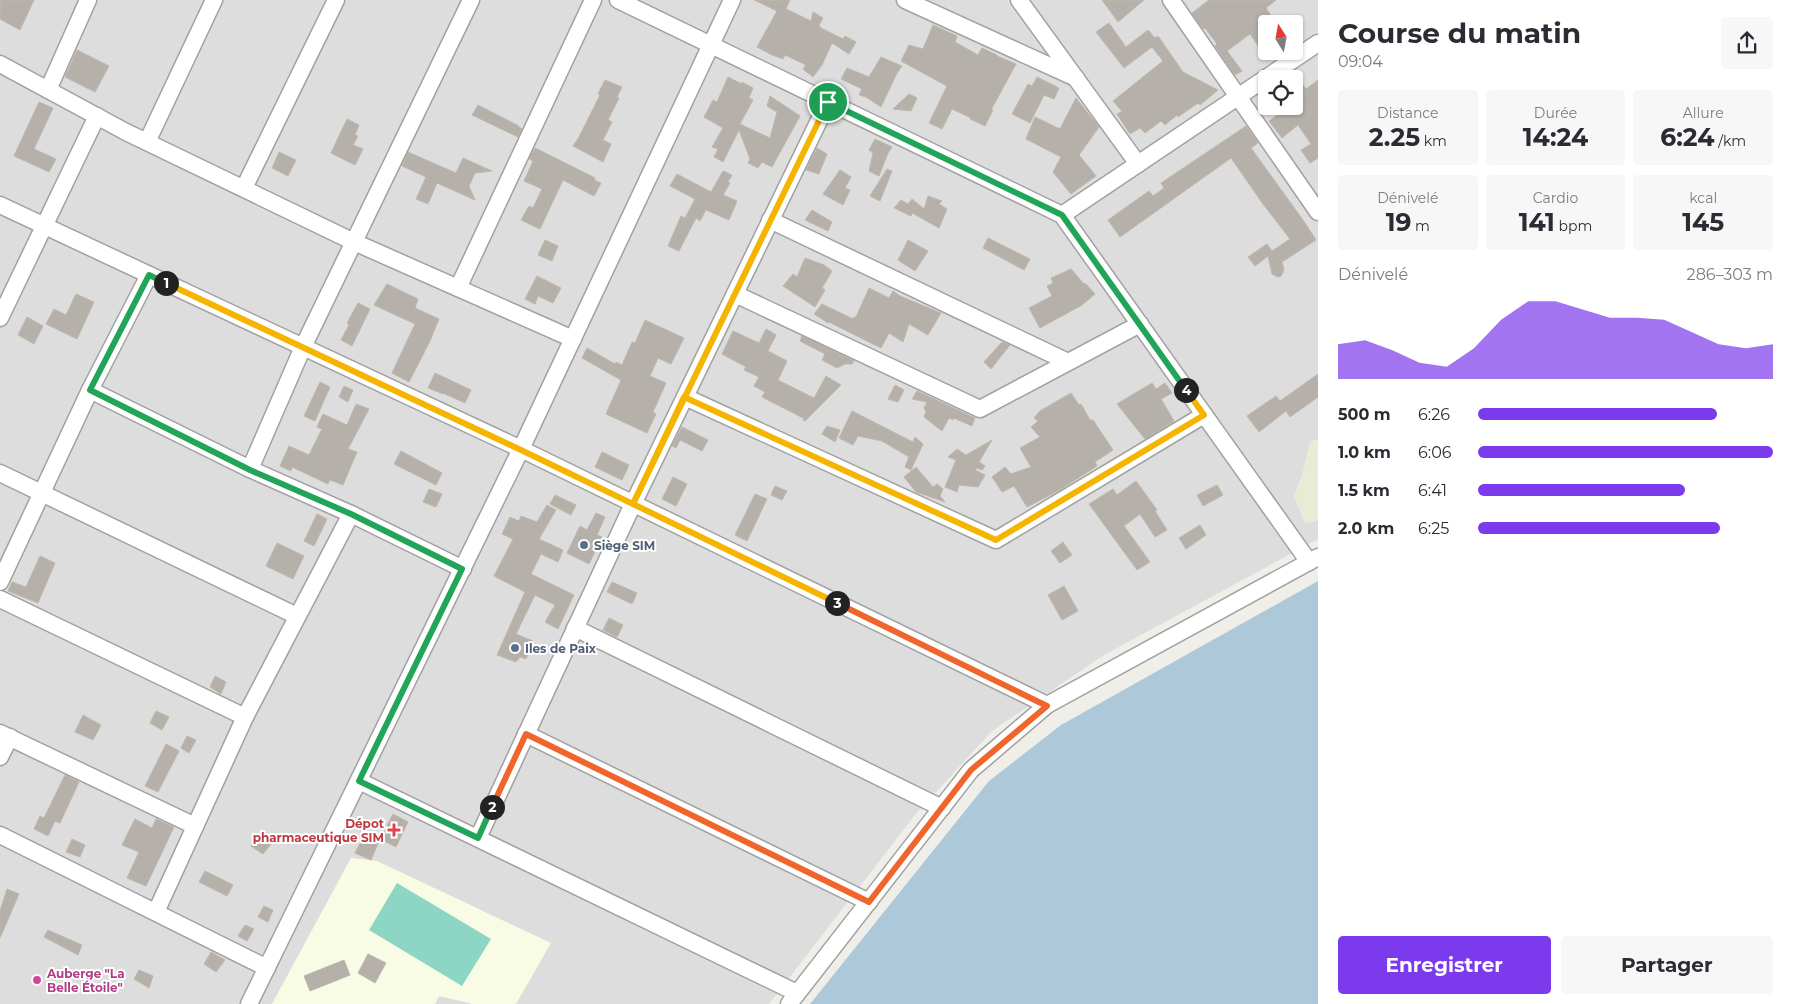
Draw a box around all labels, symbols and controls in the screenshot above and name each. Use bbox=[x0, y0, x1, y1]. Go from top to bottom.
north arrow bbox=[1258, 15, 1302, 60]
map controls bbox=[1258, 15, 1303, 115]
text: Course du matin bbox=[1338, 16, 1581, 50]
button: share bbox=[1721, 17, 1773, 69]
text: 09:04 bbox=[1338, 52, 1383, 71]
button: locate bbox=[1258, 70, 1303, 115]
pin bbox=[807, 81, 849, 123]
icon: arrive bbox=[814, 88, 842, 116]
text: Distance bbox=[1377, 104, 1439, 122]
text: Durée bbox=[1534, 104, 1577, 122]
text: Allure bbox=[1683, 104, 1724, 122]
text: 2.25 bbox=[1369, 122, 1420, 152]
text: 14:24 bbox=[1523, 122, 1588, 152]
text: 6:24 bbox=[1660, 122, 1714, 152]
text: km bbox=[1420, 132, 1447, 150]
text: /km bbox=[1714, 132, 1746, 150]
text: Dénivelé bbox=[1377, 189, 1438, 207]
text: Cardio bbox=[1533, 189, 1578, 207]
text: kcal bbox=[1689, 189, 1717, 207]
text: 19 bbox=[1386, 207, 1411, 237]
text: 141 bbox=[1519, 207, 1555, 237]
text: 145 bbox=[1682, 207, 1724, 237]
text: m bbox=[1411, 217, 1430, 235]
text: bpm bbox=[1555, 217, 1592, 235]
text: Dénivelé bbox=[1338, 265, 1408, 284]
text: 286–303 m bbox=[1687, 265, 1773, 284]
pin: 1 bbox=[154, 270, 178, 296]
text: 1 bbox=[164, 274, 169, 292]
pin: 4 bbox=[1174, 378, 1198, 402]
text: 4 bbox=[1182, 381, 1191, 399]
text: 500 m bbox=[1338, 405, 1391, 424]
text: 6:26 bbox=[1418, 405, 1450, 424]
text: 1.0 km bbox=[1338, 443, 1391, 462]
text: 6:06 bbox=[1418, 443, 1451, 462]
text: 1.5 km bbox=[1338, 481, 1390, 500]
text: 6:41 bbox=[1418, 481, 1447, 500]
text: 2.0 km bbox=[1338, 519, 1394, 538]
text: 6:25 bbox=[1418, 519, 1449, 538]
place label: Siège SIM bbox=[594, 538, 655, 553]
marker: Siège SIM bbox=[578, 539, 590, 551]
pin: 3 bbox=[824, 590, 850, 616]
text: 3 bbox=[833, 594, 842, 612]
place label: Iles de Paix bbox=[525, 641, 597, 656]
marker: Iles de Paix bbox=[509, 642, 521, 654]
pin: 2 bbox=[480, 794, 504, 820]
text: 2 bbox=[488, 798, 497, 816]
place label: Dépot pharmaceutique SIM bbox=[253, 816, 385, 845]
marker: Dépot pharmaceutique SIM bbox=[388, 824, 400, 836]
button: Enregistrer bbox=[1338, 936, 1551, 994]
button: Partager bbox=[1561, 936, 1773, 994]
place label: Auberge "La Belle Étoile" bbox=[46, 966, 125, 995]
marker: Auberge "La Belle Étoile" bbox=[31, 974, 43, 986]

